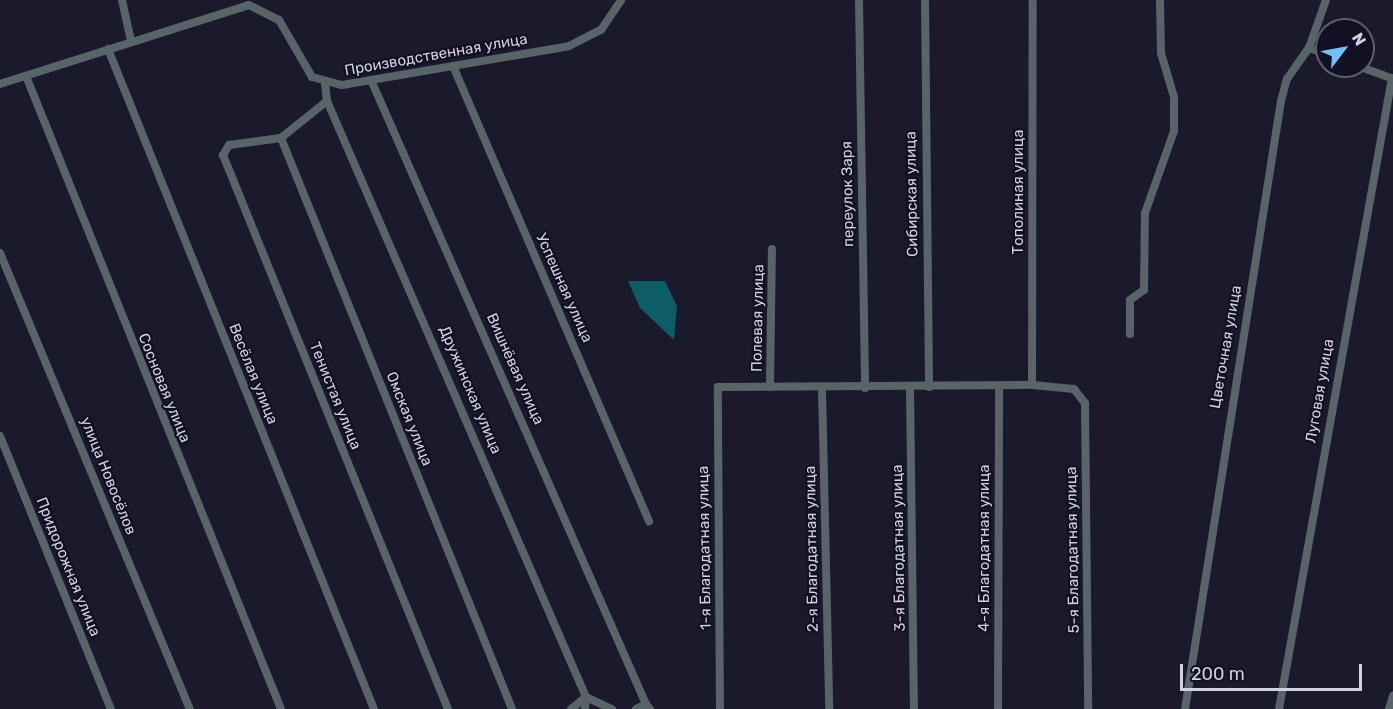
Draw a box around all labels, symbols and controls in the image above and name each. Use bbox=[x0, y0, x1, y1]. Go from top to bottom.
north arrow bbox=[1315, 18, 1375, 78]
text: N bbox=[1348, 29, 1370, 49]
street label: Производственная улица bbox=[343, 30, 529, 80]
street label: Тополиная улица bbox=[1010, 130, 1028, 254]
street label: Сибирская улица bbox=[902, 131, 922, 257]
street label: переулок Заря bbox=[838, 141, 858, 247]
street label: Успешная улица bbox=[532, 231, 596, 345]
street label: Полевая улица bbox=[748, 264, 768, 372]
street label: Цветочная улица bbox=[1206, 284, 1246, 410]
street label: Вишнёвая улица bbox=[482, 310, 548, 428]
street label: Весёлая улица bbox=[225, 321, 281, 427]
street label: Дружинская улица bbox=[435, 323, 505, 457]
street label: Сосновая улица bbox=[134, 331, 194, 445]
street label: Луговая улица bbox=[1302, 338, 1338, 444]
street label: Тенистая улица bbox=[305, 340, 365, 452]
street label: Омская улица bbox=[382, 369, 436, 469]
street label: улица Новосёлов bbox=[76, 414, 140, 538]
street label: 3-я Благодатная улица bbox=[889, 464, 909, 632]
street label: 4-я Благодатная улица bbox=[976, 464, 994, 632]
street label: 1-я Благодатная улица bbox=[695, 466, 715, 630]
street label: 2-я Благодатная улица bbox=[802, 466, 822, 632]
street label: 5-я Благодатная улица bbox=[1063, 466, 1083, 634]
street label: Придорожная улица bbox=[32, 495, 104, 639]
scale bar bbox=[1183, 652, 1364, 690]
text: 200 m bbox=[1191, 663, 1245, 685]

